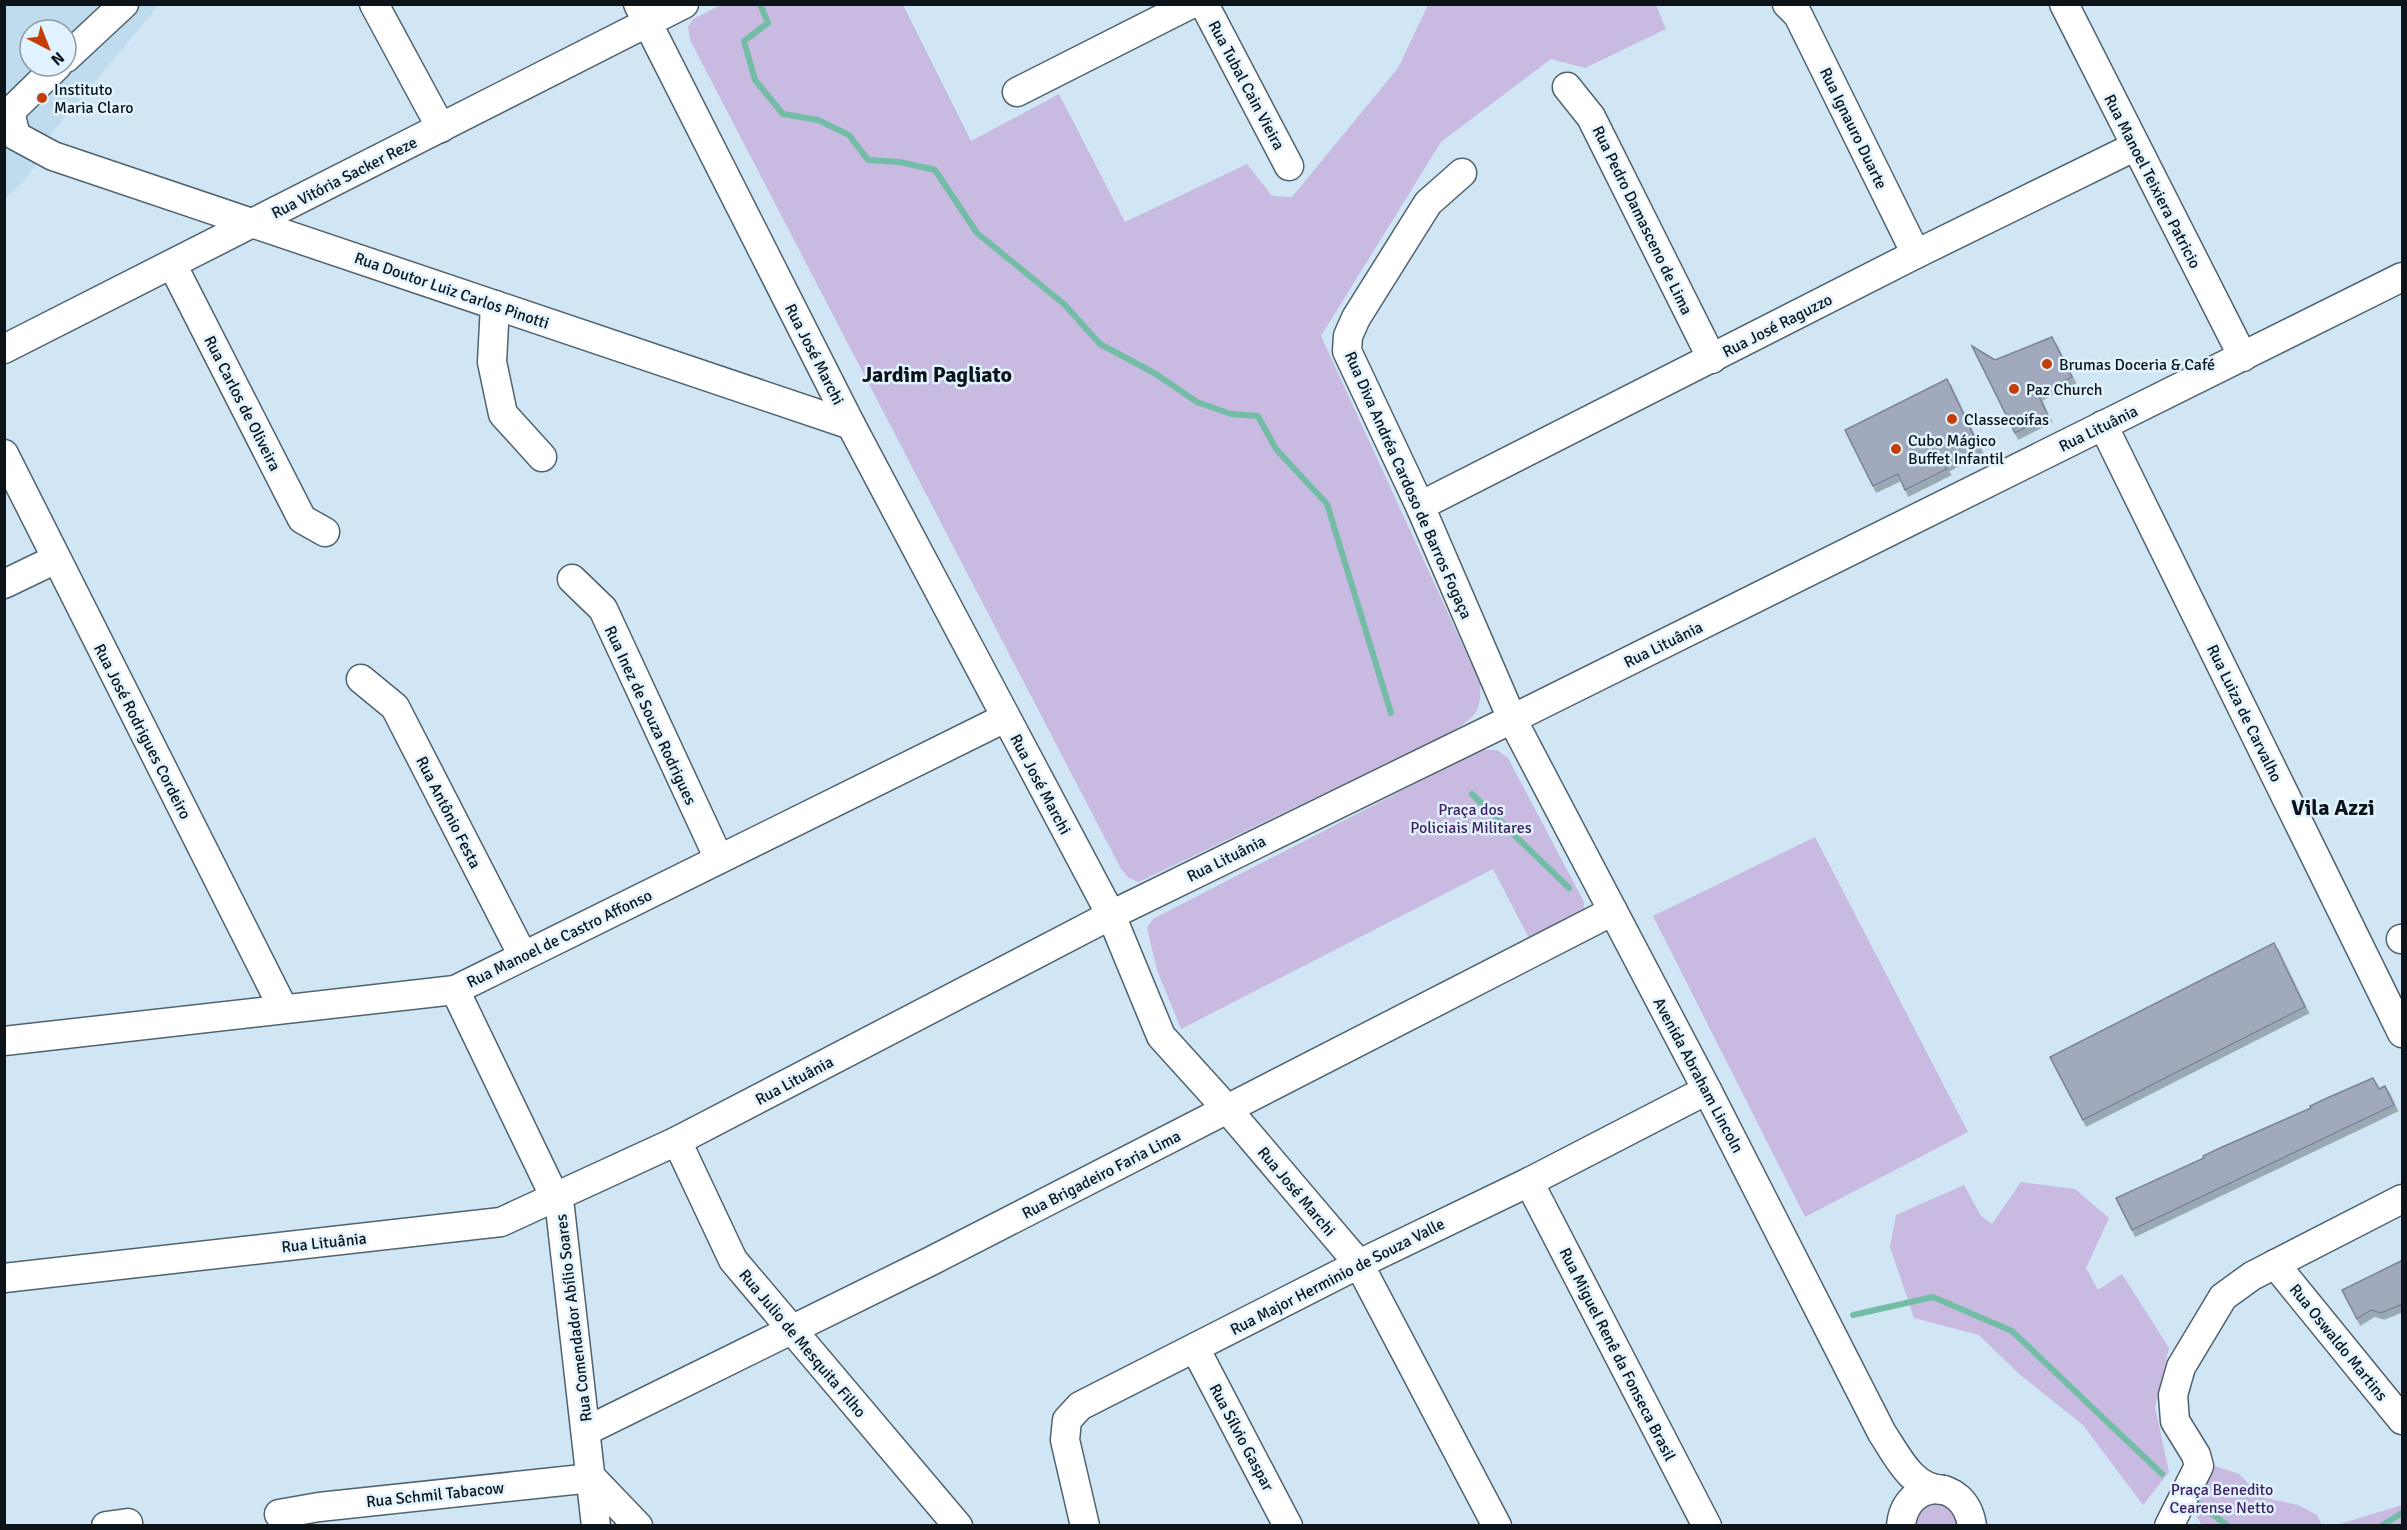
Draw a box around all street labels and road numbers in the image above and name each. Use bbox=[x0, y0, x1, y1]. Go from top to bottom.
street label: Rua Tubal Cain Vieira bbox=[1204, 17, 1289, 154]
street label: Rua Ignauro Duarte bbox=[1815, 64, 1891, 192]
street label: Rua Manoel Teixiera Patricio bbox=[2099, 91, 2205, 272]
street label: Rua Pedro Damasceno de Lima bbox=[1588, 123, 1697, 318]
street label: Rua Vitória Sacker Reze bbox=[268, 132, 421, 223]
street label: Rua Doutor Luiz Carlos Pinotti bbox=[352, 248, 552, 334]
street label: Rua José Raguzzo bbox=[1719, 290, 1836, 362]
street label: Rua José Marchi bbox=[780, 301, 848, 408]
street label: Rua Carlos de Oliveira bbox=[199, 332, 285, 474]
street label: Rua Diva Andréa Cardoso de Barros Fogaça bbox=[1340, 349, 1476, 622]
street label: Rua Lituânia bbox=[2056, 401, 2141, 457]
street label: Rua Lituânia bbox=[1621, 617, 1706, 673]
street label: Rua Inez de Souza Rodrigues bbox=[600, 623, 700, 808]
street label: Rua José Rodrigues Cordeiro bbox=[89, 640, 195, 823]
street label: Rua Luiza de Carvalho bbox=[2202, 641, 2286, 785]
street label: Rua José Marchi bbox=[1005, 731, 1075, 838]
street label: Rua Antônio Festa bbox=[411, 753, 485, 872]
street label: Rua Lituânia bbox=[1184, 831, 1269, 887]
street label: Rua Manoel de Castro Affonso bbox=[464, 885, 655, 993]
street label: Avenida Abraham Lincoln bbox=[1649, 994, 1748, 1157]
street label: Rua Lituânia bbox=[752, 1052, 837, 1110]
street label: Rua Brigadeiro Faria Lima bbox=[1019, 1126, 1184, 1224]
street label: Rua José Marchi bbox=[1253, 1143, 1340, 1241]
street label: Rua Comendador Abílio Soares bbox=[551, 1213, 597, 1423]
street label: Rua Major Herminio de Souza Valle bbox=[1227, 1214, 1448, 1340]
street label: Rua Lituânia bbox=[280, 1229, 368, 1257]
street label: Rua Miguel Renê da Fonseca Brasil bbox=[1554, 1245, 1680, 1465]
street label: Rua Julio de Mesquita Filho bbox=[734, 1265, 870, 1422]
street label: Rua Oswaldo Martins bbox=[2285, 1280, 2392, 1405]
street label: Rua Sílvio Gaspar bbox=[1204, 1380, 1278, 1495]
street label: Rua Schmil Tabacow bbox=[365, 1478, 505, 1512]

